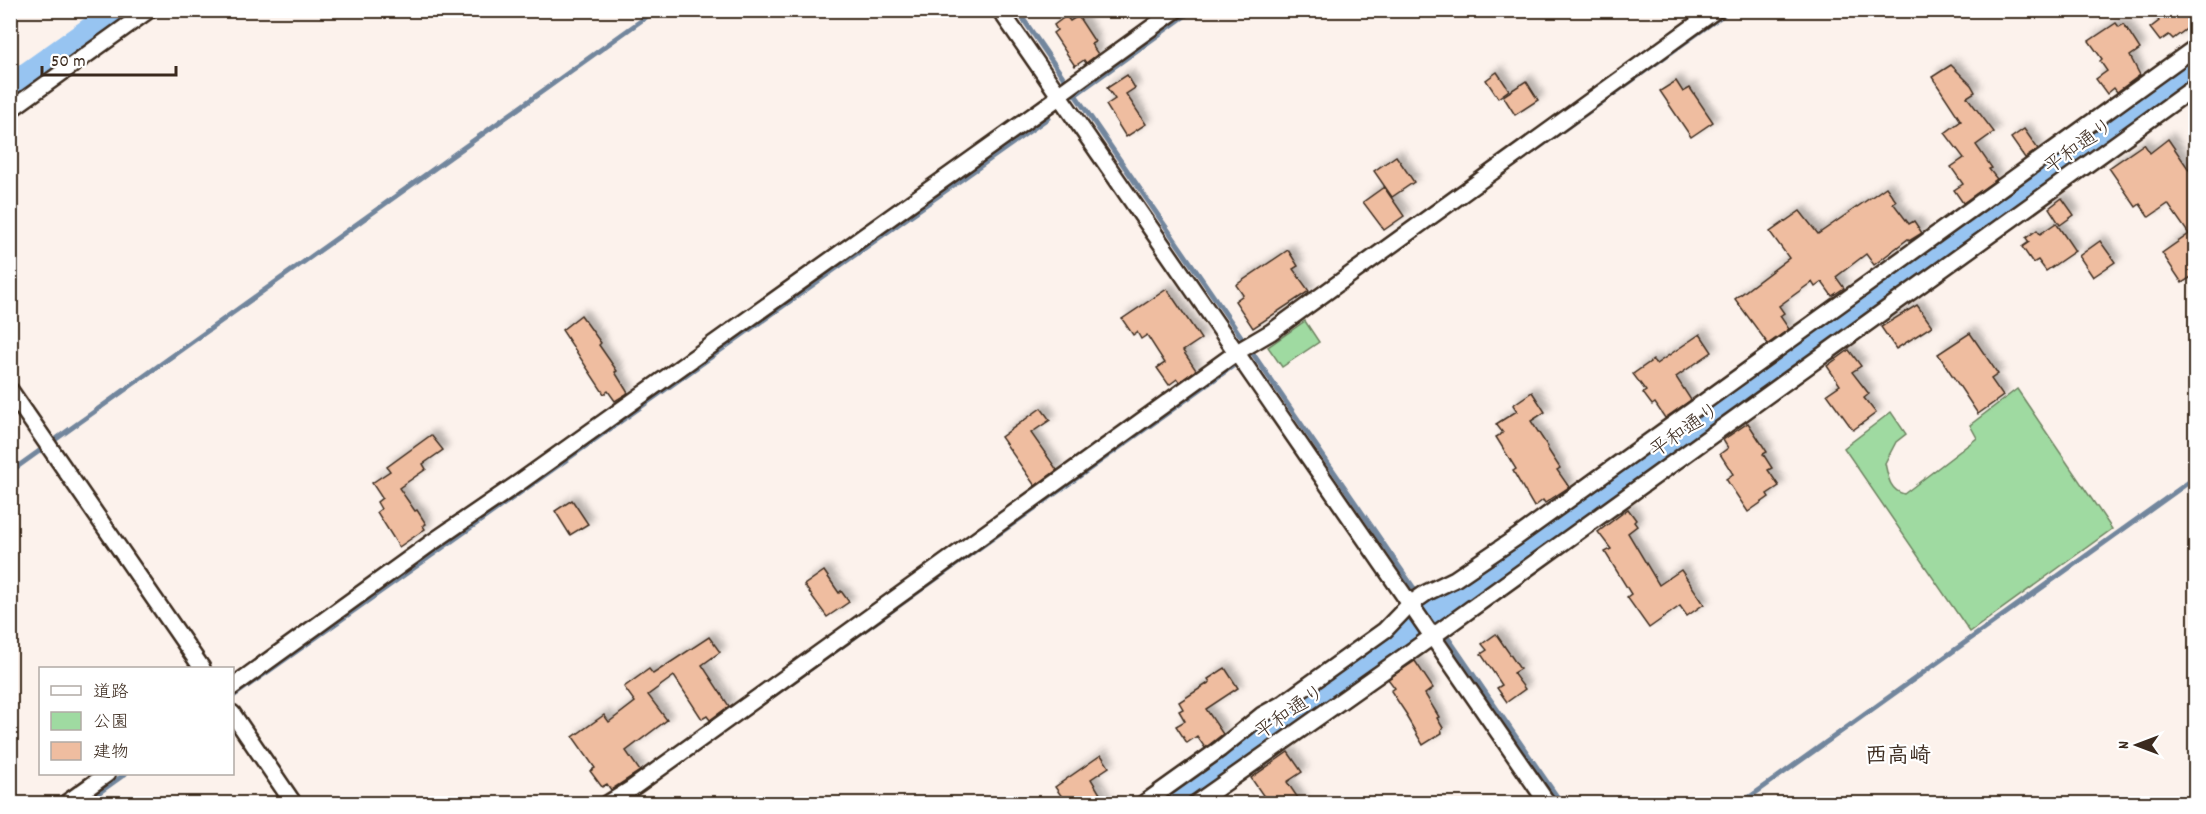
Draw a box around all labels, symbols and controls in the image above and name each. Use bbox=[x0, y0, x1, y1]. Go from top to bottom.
scale bar bbox=[42, 39, 176, 77]
text: 50 m bbox=[51, 50, 86, 75]
street label: 平和通り bbox=[2039, 113, 2120, 182]
street label: 平和通り bbox=[1645, 397, 1727, 466]
legend bbox=[39, 667, 234, 775]
street label: 平和通り bbox=[1250, 679, 1332, 748]
text: 道路 bbox=[93, 681, 129, 706]
text: 公園 bbox=[93, 711, 129, 736]
north arrow bbox=[2107, 715, 2167, 775]
text: 建物 bbox=[93, 741, 129, 766]
text: N bbox=[2113, 741, 2136, 749]
district label: 西高崎 bbox=[1865, 742, 1931, 773]

